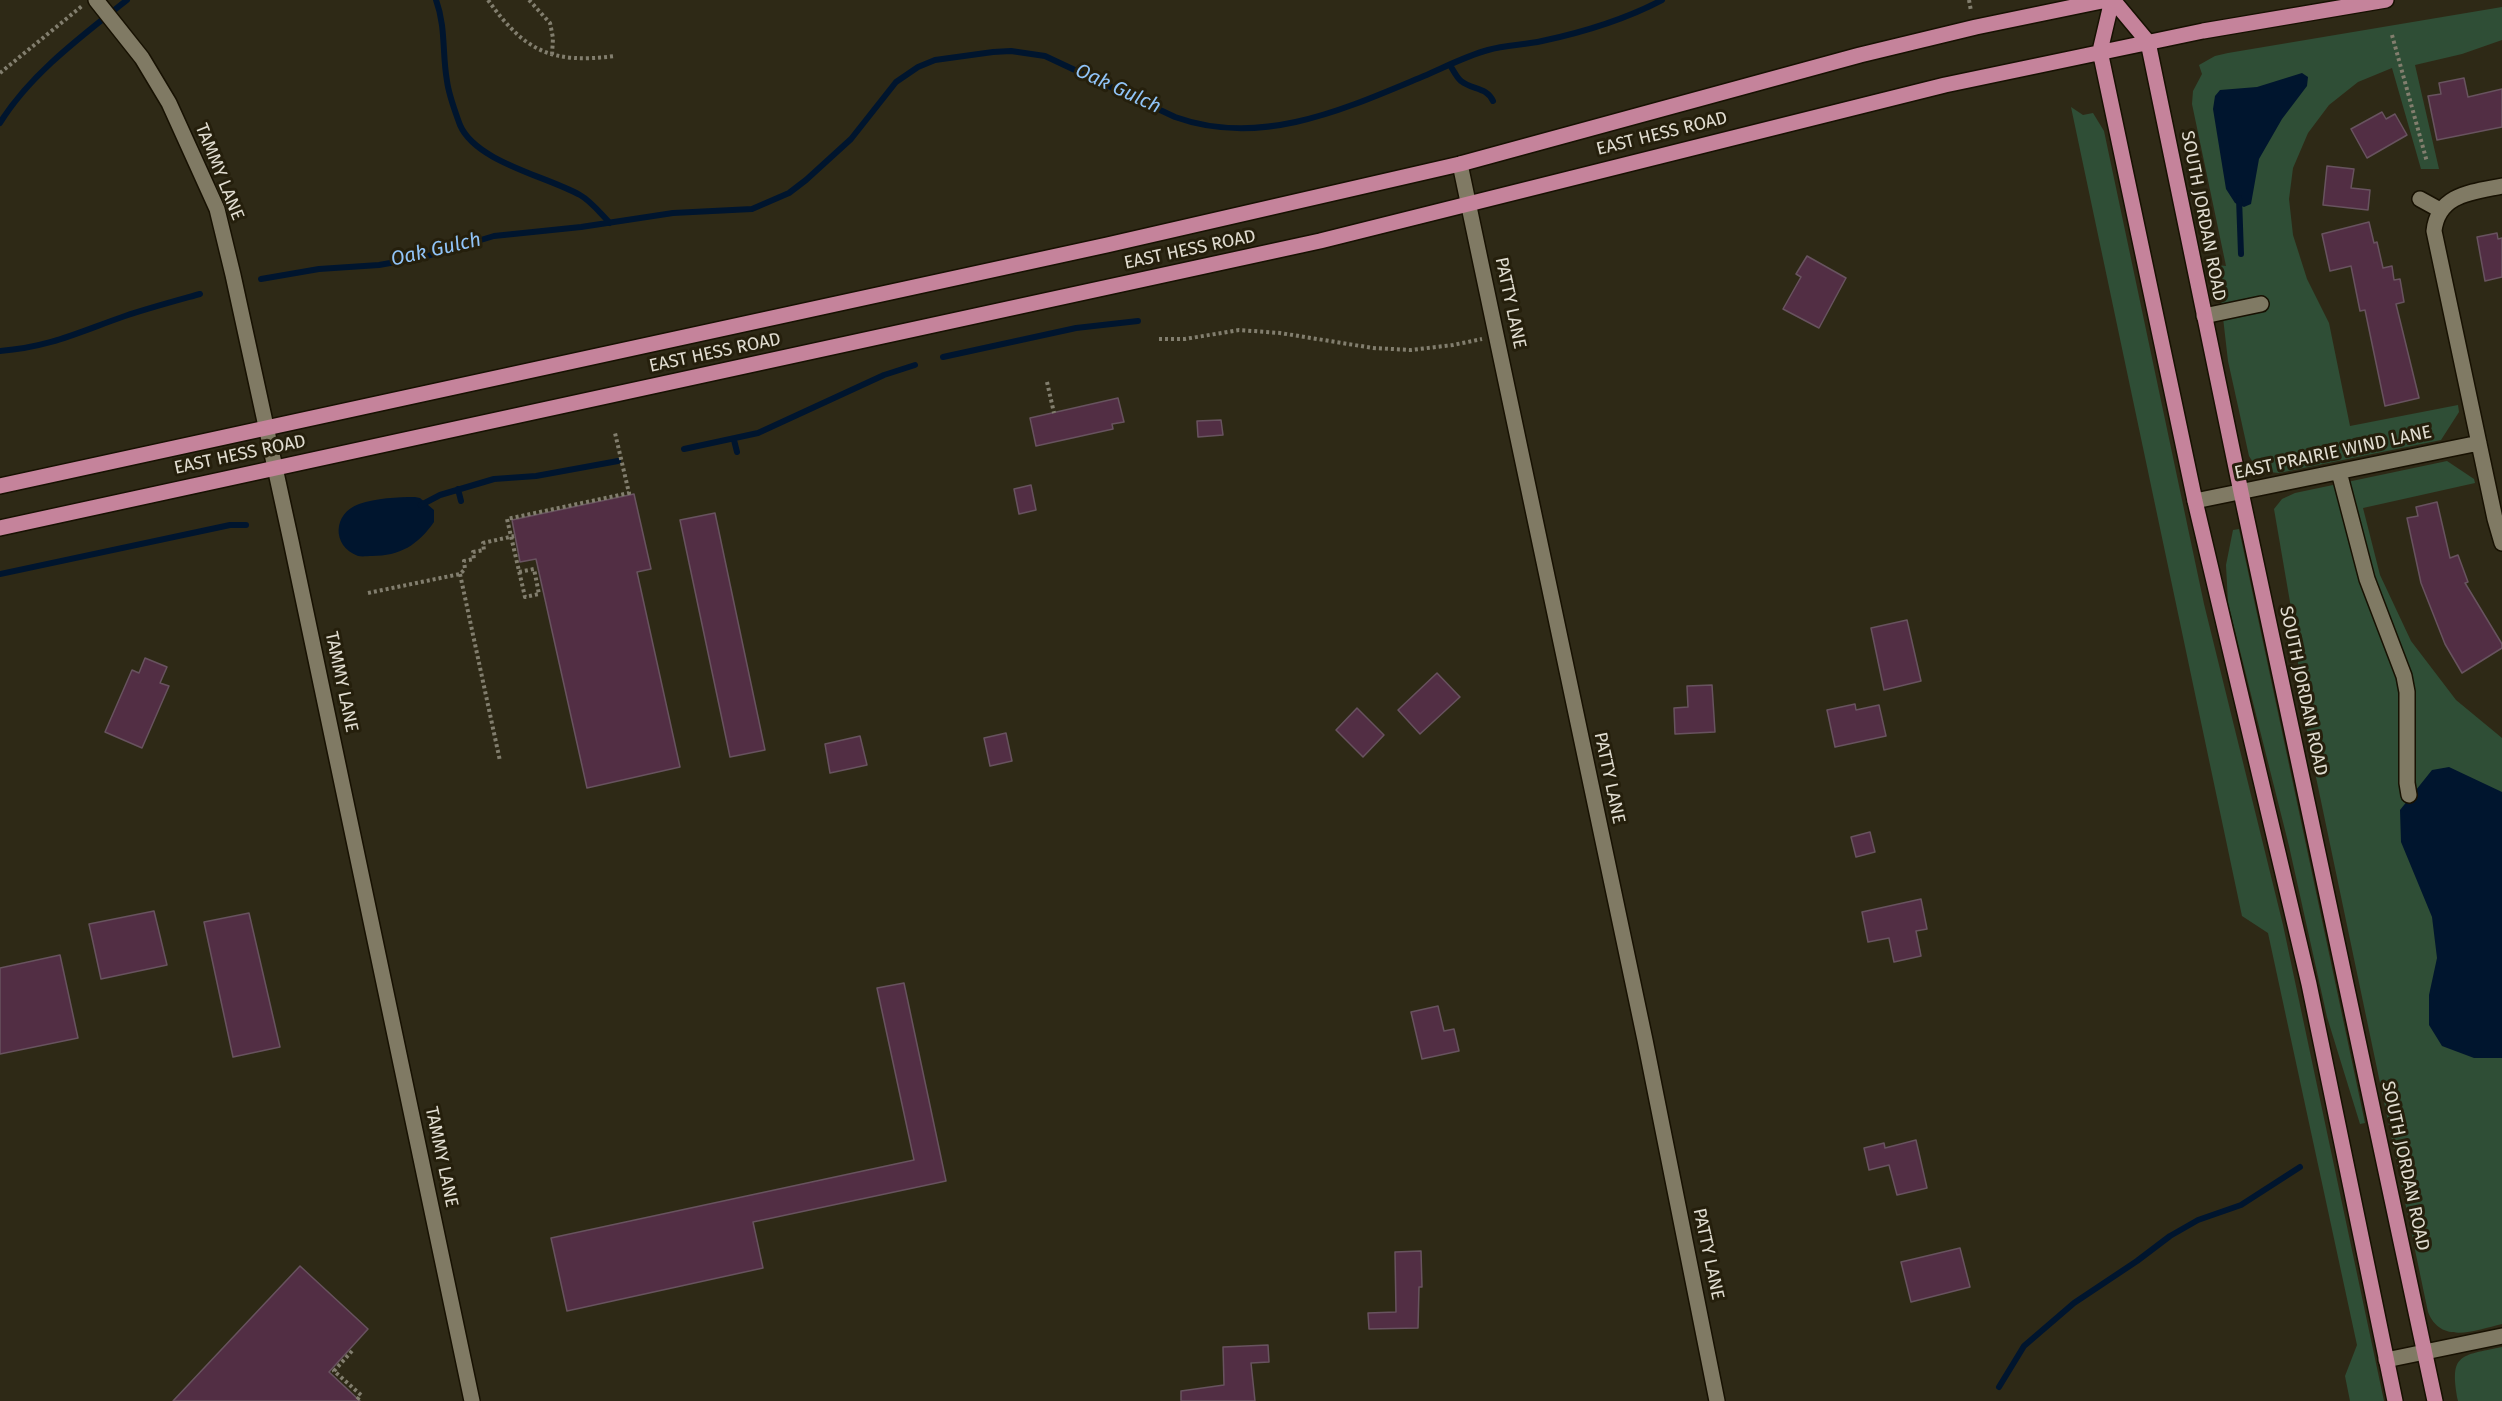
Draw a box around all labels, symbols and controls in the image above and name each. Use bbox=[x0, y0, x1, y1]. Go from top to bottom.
water label: Oak Gulch bbox=[1071, 59, 1165, 119]
street label: EAST HESS ROAD bbox=[1594, 107, 1730, 161]
street label: TAMMY LANE bbox=[190, 121, 248, 223]
street label: SOUTH JORDAN ROAD bbox=[2176, 129, 2230, 303]
street label: EAST HESS ROAD bbox=[1122, 225, 1258, 275]
water label: Oak Gulch bbox=[389, 228, 483, 272]
street label: PATTY LANE bbox=[1490, 255, 1530, 351]
street label: EAST HESS ROAD bbox=[647, 328, 783, 378]
street label: EAST PRAIRIE WIND LANE bbox=[2232, 422, 2434, 484]
street label: EAST HESS ROAD bbox=[172, 430, 308, 480]
street label: SOUTH JORDAN ROAD bbox=[2274, 604, 2332, 778]
street label: TAMMY LANE bbox=[320, 630, 362, 734]
street label: PATTY LANE bbox=[1589, 730, 1629, 826]
street label: SOUTH JORDAN ROAD bbox=[2376, 1079, 2434, 1253]
street label: TAMMY LANE bbox=[420, 1105, 462, 1209]
street label: PATTY LANE bbox=[1688, 1206, 1728, 1302]

